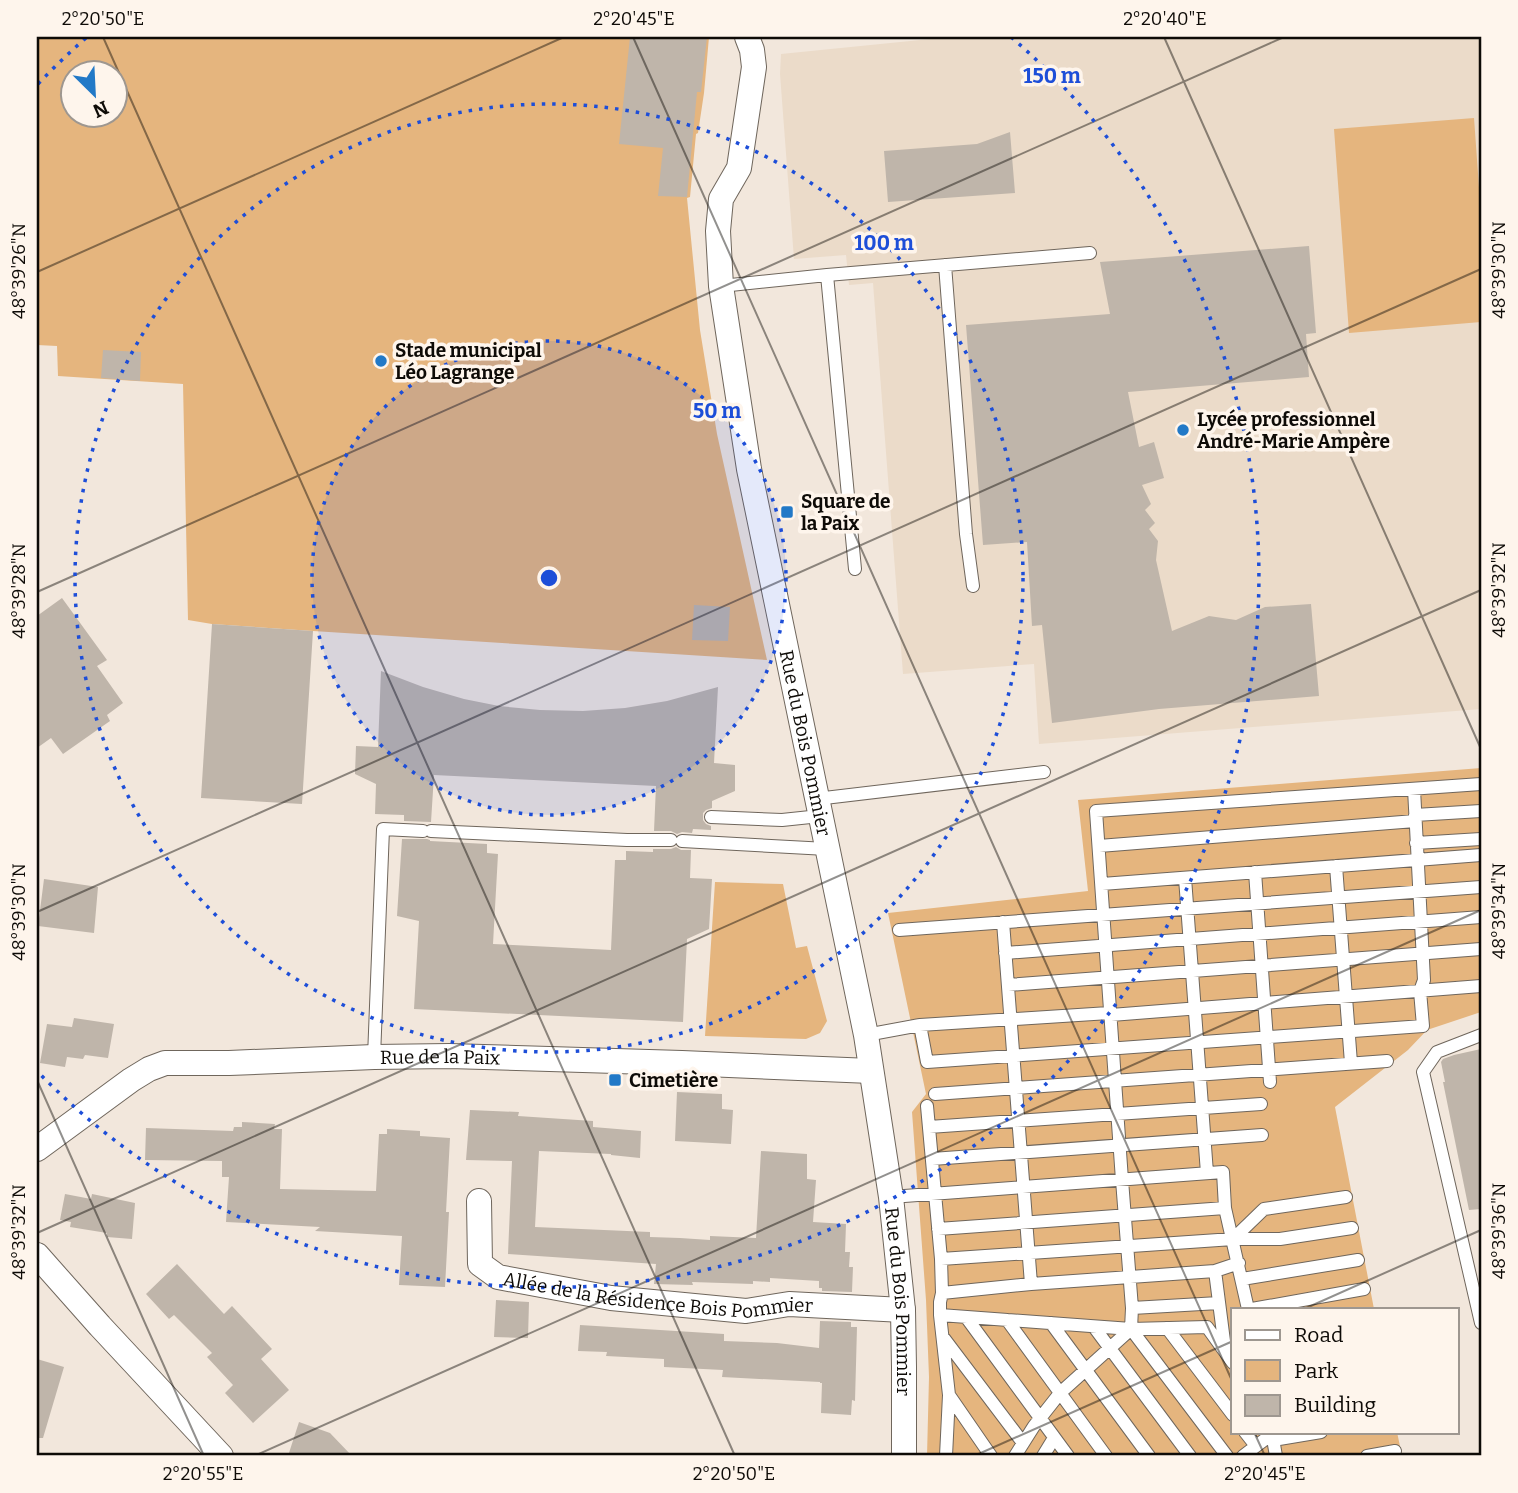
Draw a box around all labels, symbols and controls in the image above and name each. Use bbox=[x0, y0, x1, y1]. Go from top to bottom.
text: 2°20'50"E bbox=[62, 8, 144, 30]
text: 2°20'45"E bbox=[593, 8, 675, 30]
text: 2°20'40"E bbox=[1123, 8, 1207, 30]
north arrow bbox=[60, 60, 130, 130]
text: 150 m bbox=[1023, 63, 1081, 89]
text: N bbox=[89, 96, 112, 123]
text: 48°39'30"N bbox=[1488, 221, 1510, 319]
text: 48°39'26"N bbox=[8, 223, 30, 319]
text: 100 m bbox=[854, 230, 914, 256]
place label: Stade municipal Léo Lagrange bbox=[395, 339, 542, 384]
marker: Stade municipal Léo Lagrange bbox=[373, 353, 389, 369]
text: 50 m bbox=[693, 398, 741, 424]
place label: Lycée professionnel André-Marie Ampère bbox=[1197, 408, 1390, 453]
marker: Lycée professionnel André-Marie Ampère bbox=[1175, 422, 1191, 438]
place label: Square de la Paix bbox=[801, 490, 891, 535]
marker: Square de la Paix bbox=[779, 504, 795, 520]
text: 48°39'32"N bbox=[1488, 542, 1510, 638]
text: 48°39'28"N bbox=[8, 543, 30, 639]
centre of rings bbox=[537, 566, 561, 590]
street label: Rue du Bois Pommier bbox=[775, 648, 836, 839]
text: 48°39'30"N bbox=[8, 863, 30, 961]
text: 48°39'34"N bbox=[1488, 863, 1510, 959]
street label: Rue de la Paix bbox=[380, 1045, 501, 1070]
place label: Cimetière bbox=[629, 1069, 718, 1092]
marker: Cimetière bbox=[607, 1072, 623, 1088]
text: 48°39'36"N bbox=[1488, 1183, 1510, 1279]
text: 48°39'32"N bbox=[8, 1184, 30, 1280]
street label: Rue du Bois Pommier bbox=[880, 1206, 915, 1396]
street label: Allée de la Résidence Bois Pommier bbox=[501, 1267, 814, 1324]
legend bbox=[1231, 1308, 1458, 1434]
text: Road bbox=[1294, 1322, 1343, 1348]
text: Park bbox=[1294, 1358, 1338, 1384]
text: Building bbox=[1294, 1392, 1377, 1418]
text: 2°20'55"E bbox=[163, 1463, 243, 1485]
text: 2°20'50"E bbox=[693, 1463, 775, 1485]
text: 2°20'45"E bbox=[1224, 1463, 1306, 1485]

